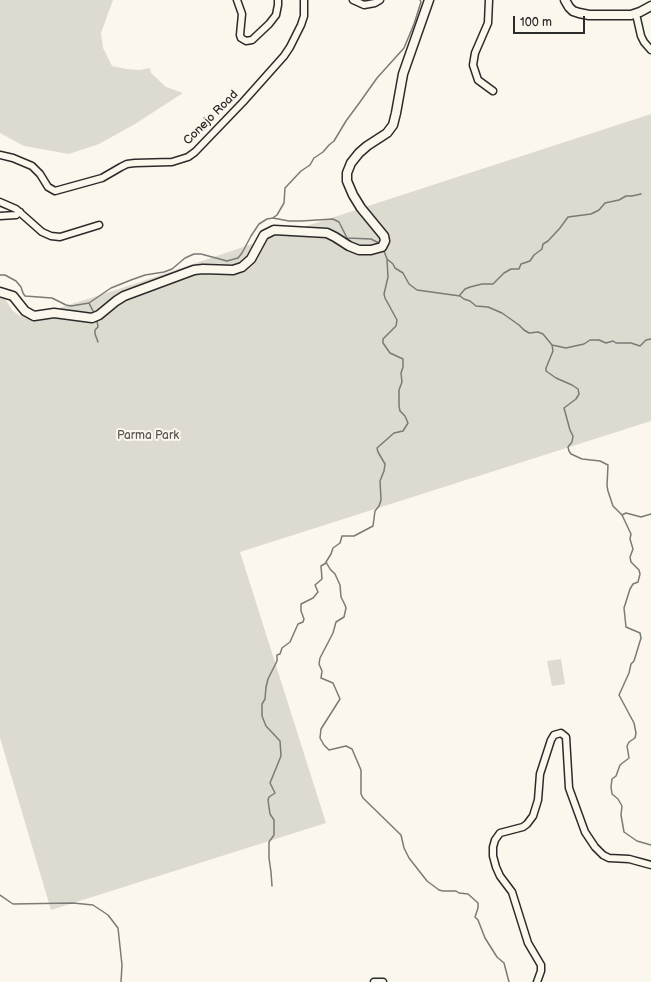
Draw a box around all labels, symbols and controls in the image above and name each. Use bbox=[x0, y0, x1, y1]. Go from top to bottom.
scale bar bbox=[515, 8, 587, 34]
text: 100 m bbox=[520, 15, 552, 30]
street label: Conejo Road bbox=[181, 88, 241, 148]
park label: Parma Park bbox=[117, 429, 179, 443]

